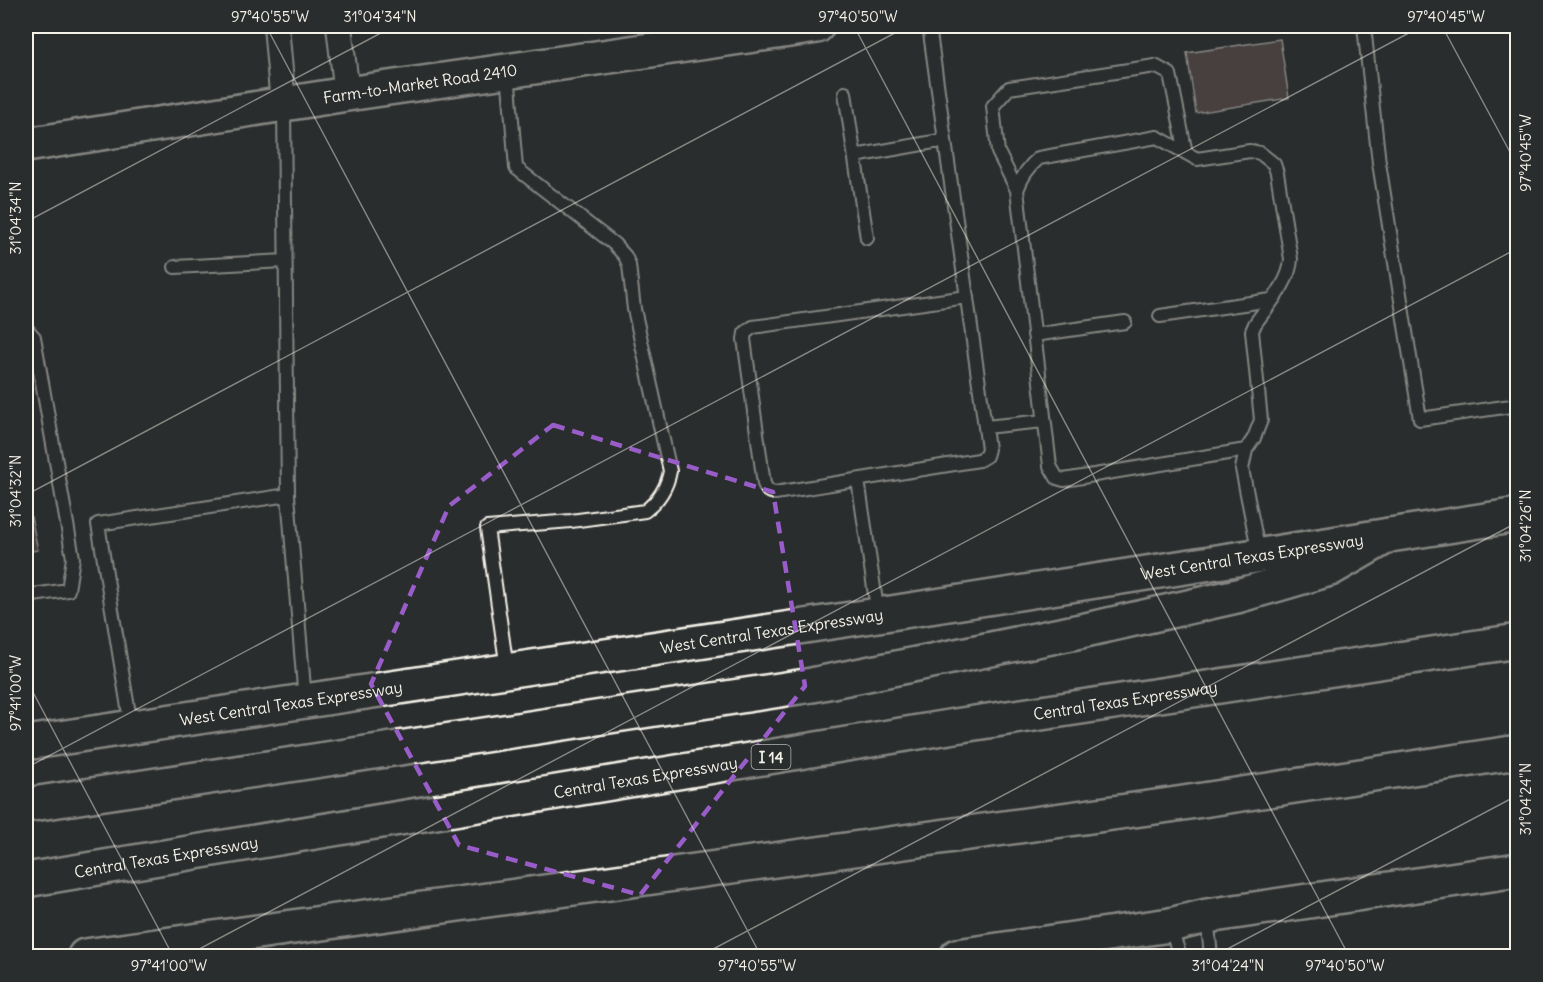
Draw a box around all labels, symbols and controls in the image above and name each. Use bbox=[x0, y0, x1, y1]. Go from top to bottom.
text: 97°40'55"W bbox=[231, 7, 309, 26]
text: 31°04'34"N bbox=[343, 7, 417, 26]
text: 97°40'50"W bbox=[818, 7, 898, 26]
text: 97°40'45"W bbox=[1407, 7, 1485, 26]
street label: Farm-to-Market Road 2410 bbox=[322, 59, 519, 108]
text: 97°40'45"W bbox=[1516, 114, 1535, 192]
text: 31°04'34"N bbox=[6, 181, 25, 255]
text: 31°04'32"N bbox=[6, 455, 25, 527]
text: 31°04'26"N bbox=[1516, 489, 1535, 563]
street label: West Central Texas Expressway bbox=[1139, 529, 1365, 584]
street label: West Central Texas Expressway bbox=[659, 604, 885, 658]
text: 97°41'00"W bbox=[6, 654, 25, 731]
street label: Central Texas Expressway bbox=[1032, 676, 1219, 724]
street label: West Central Texas Expressway bbox=[178, 677, 404, 730]
road number: I 14 bbox=[752, 745, 790, 769]
street label: Central Texas Expressway bbox=[552, 752, 739, 802]
text: 31°04'24"N bbox=[1516, 763, 1535, 835]
street label: Central Texas Expressway bbox=[73, 832, 260, 882]
text: 97°41'00"W bbox=[131, 956, 208, 975]
text: 97°40'55"W bbox=[718, 956, 796, 975]
text: 31°04'24"N bbox=[1192, 956, 1264, 975]
text: 97°40'50"W bbox=[1305, 956, 1385, 975]

